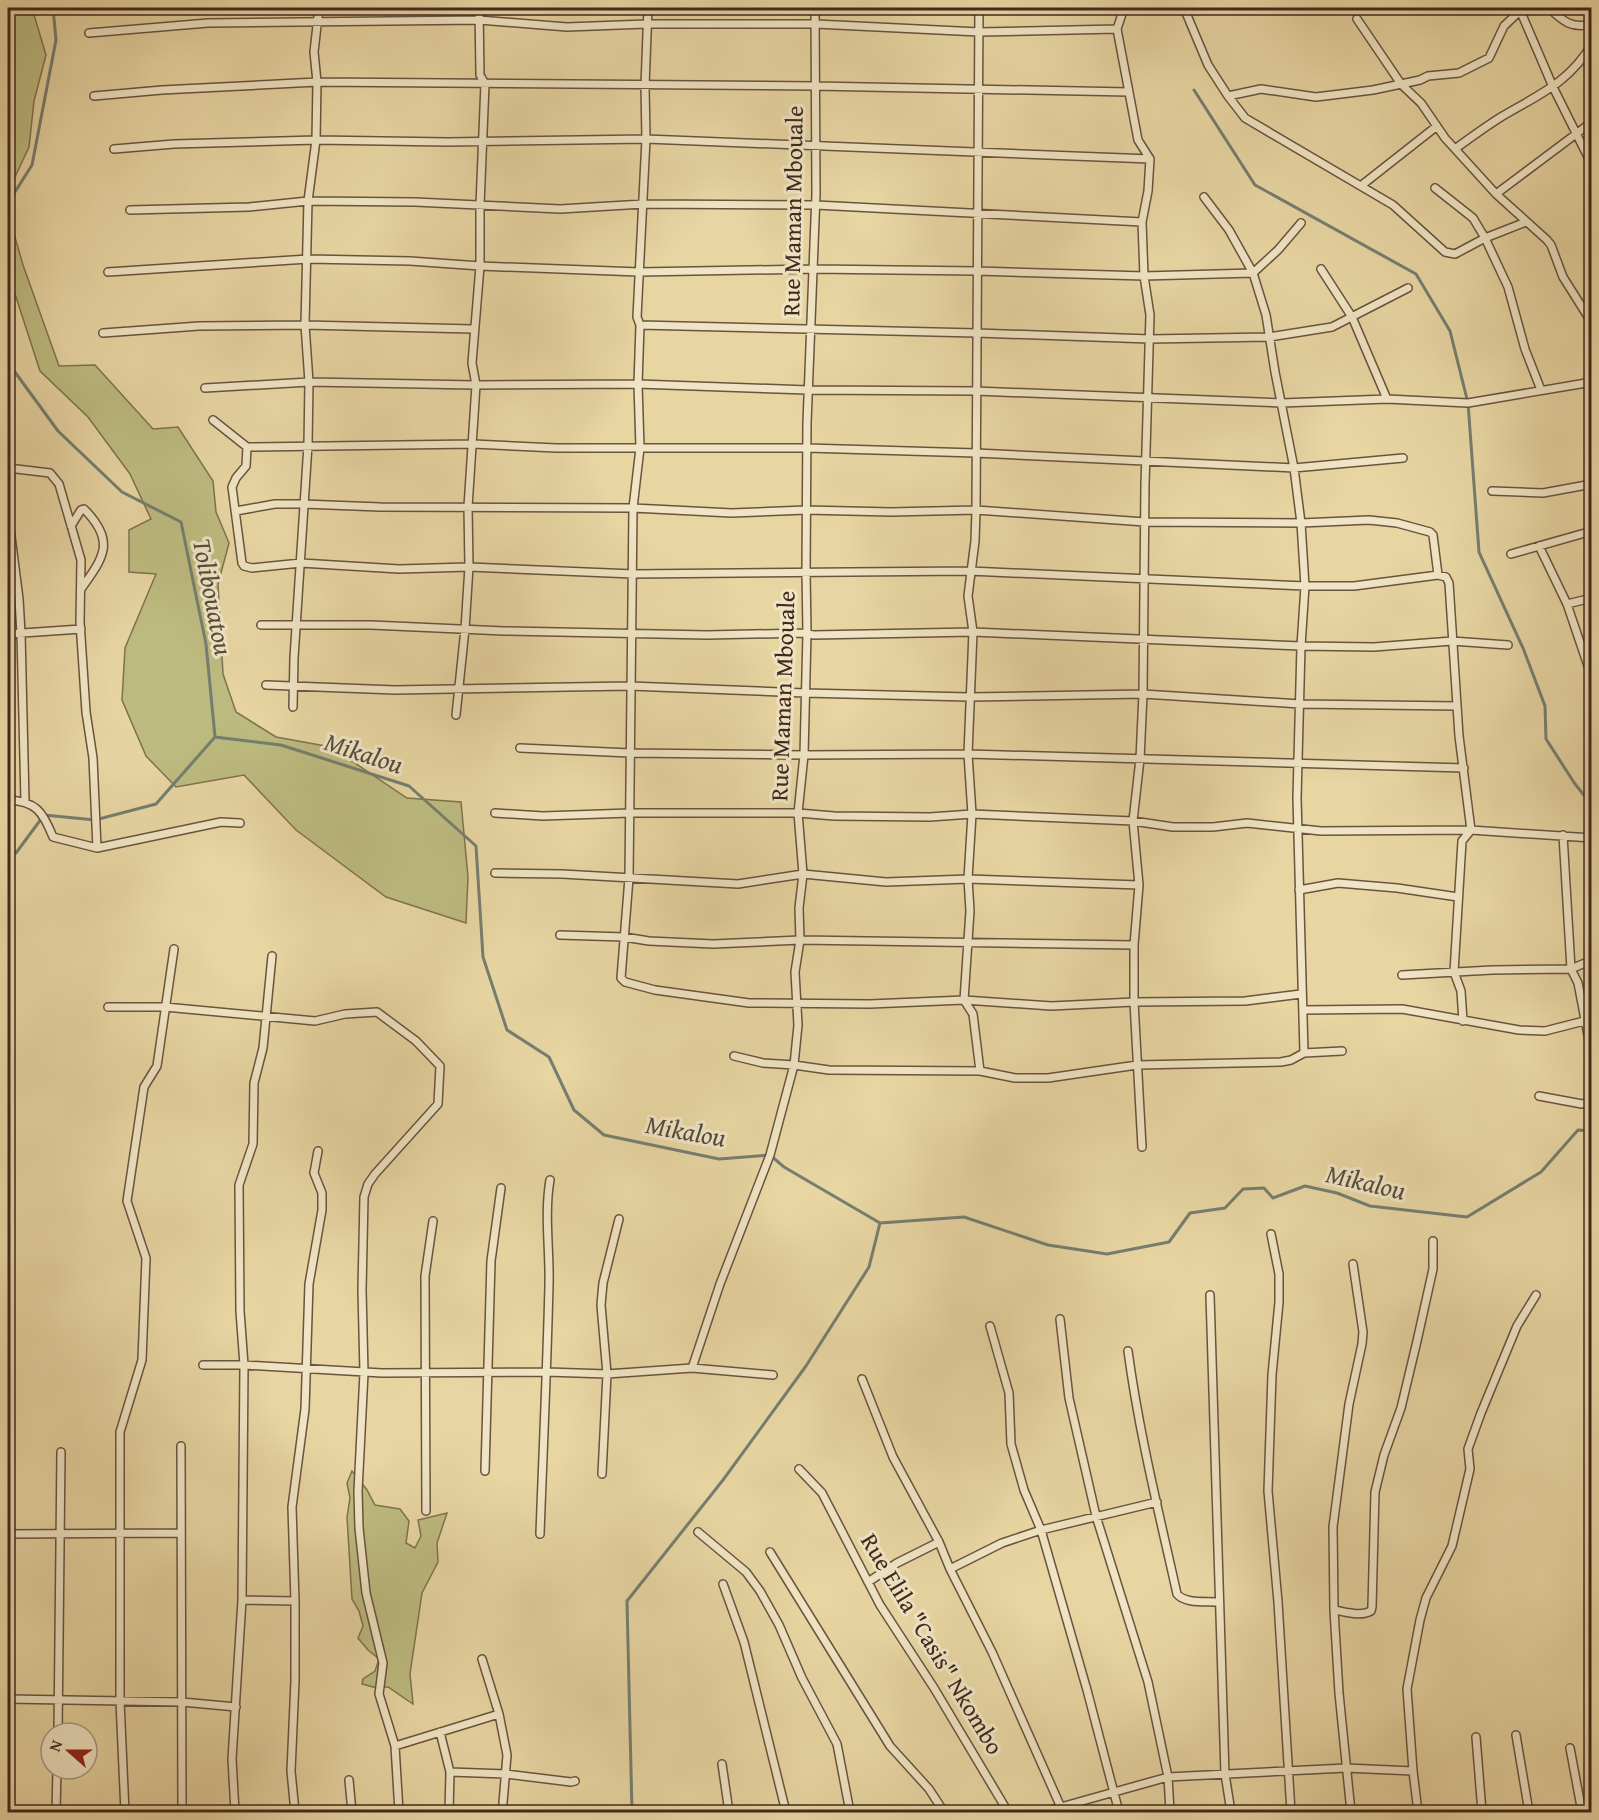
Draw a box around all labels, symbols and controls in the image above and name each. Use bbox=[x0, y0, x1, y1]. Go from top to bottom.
street label: Rue Maman Mbouale bbox=[773, 105, 812, 317]
water label: Tolibouatou bbox=[183, 535, 244, 659]
street label: Rue Maman Mbouale bbox=[761, 590, 804, 802]
water label: Mikalou bbox=[320, 721, 409, 784]
water label: Mikalou bbox=[643, 1104, 729, 1157]
water label: Mikalou bbox=[1322, 1153, 1410, 1210]
street label: Rue Elila "Casis" Nkombo bbox=[852, 1526, 1013, 1761]
north arrow bbox=[39, 1721, 99, 1781]
text: N bbox=[42, 1736, 68, 1755]

